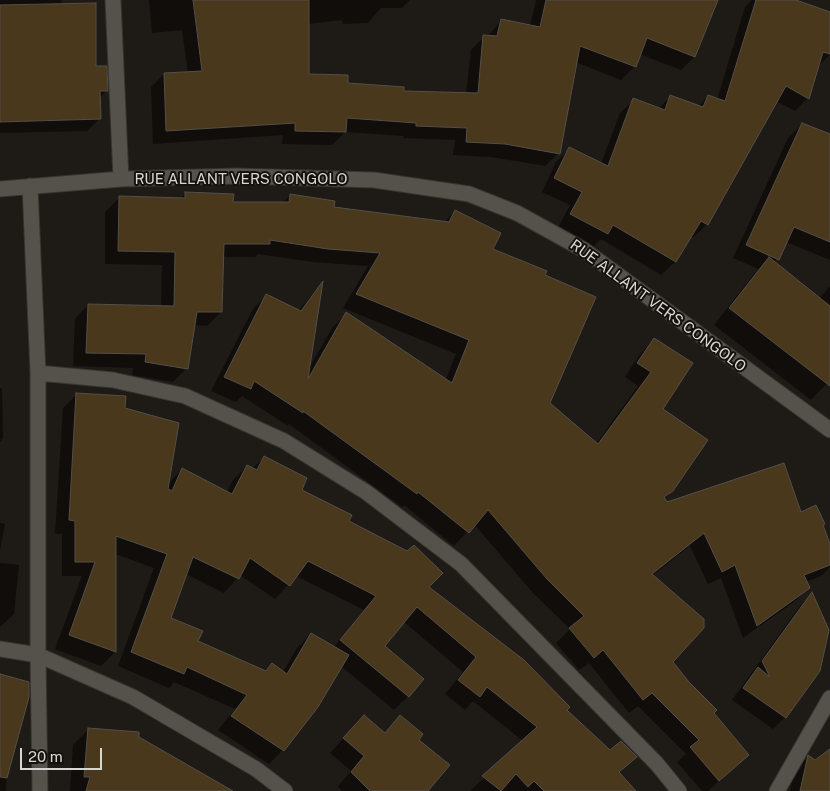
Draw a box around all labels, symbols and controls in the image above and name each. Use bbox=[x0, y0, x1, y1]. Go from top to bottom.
street label: RUE ALLANT VERS CONGOLO bbox=[134, 170, 348, 188]
street label: RUE ALLANT VERS CONGOLO bbox=[567, 236, 749, 376]
scale bar bbox=[22, 738, 105, 770]
text: 20 m bbox=[28, 748, 63, 765]

